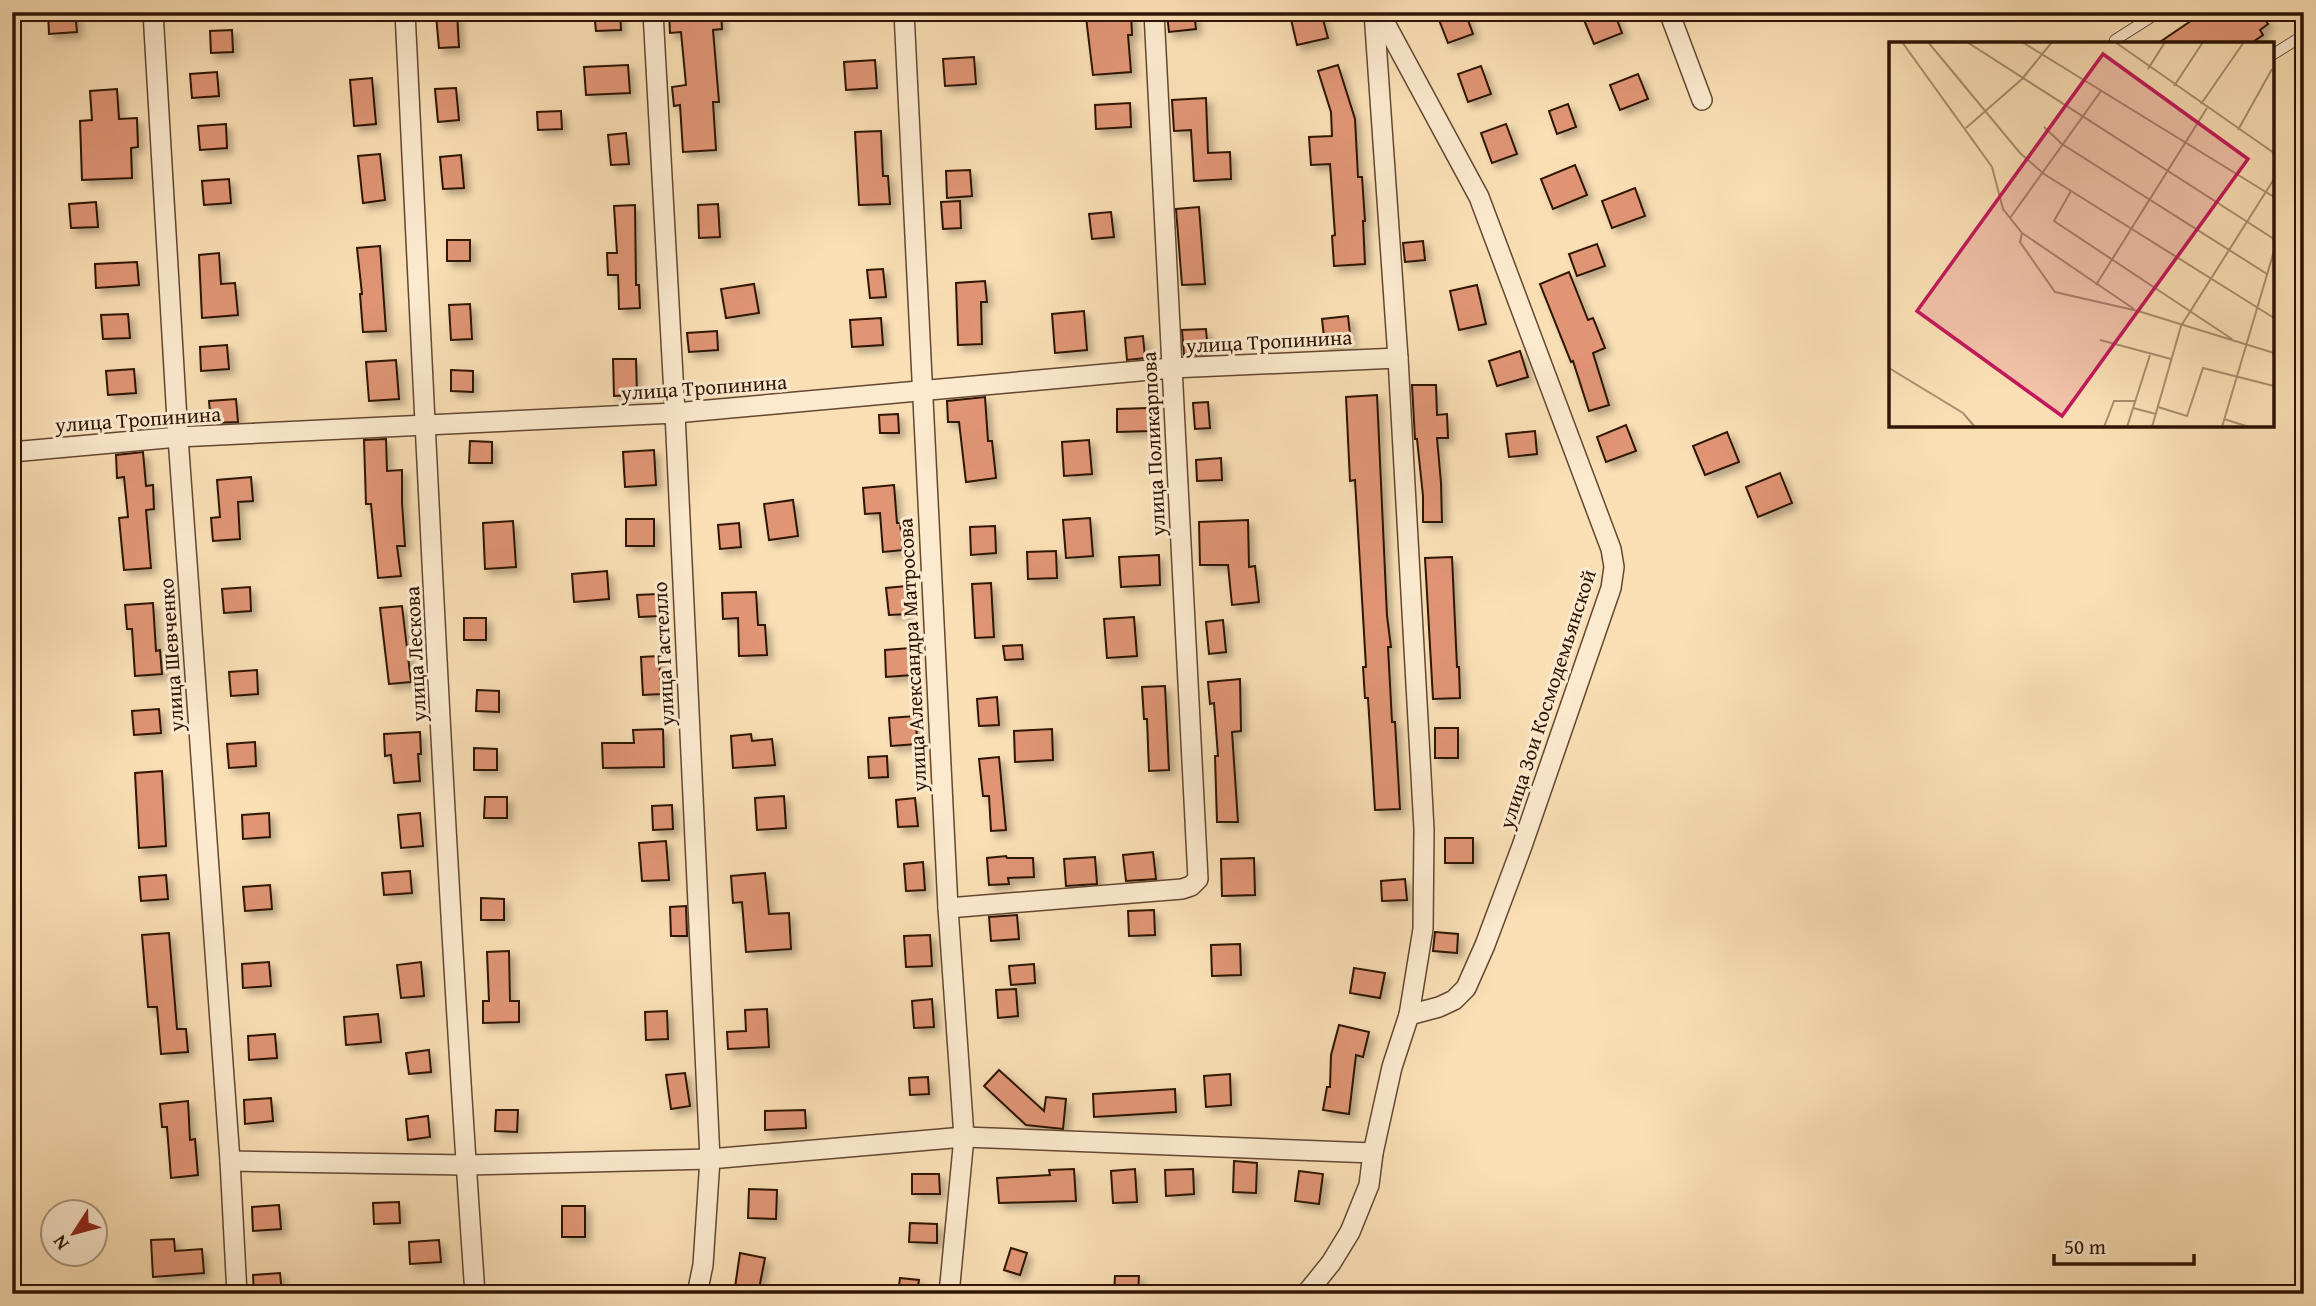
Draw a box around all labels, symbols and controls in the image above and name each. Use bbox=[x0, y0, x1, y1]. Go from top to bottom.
inset map bbox=[1889, 42, 2274, 427]
street label: улица Тропинина bbox=[1184, 321, 1353, 361]
street label: улица Поликарпова bbox=[1133, 351, 1173, 538]
street label: улица Тропинина bbox=[619, 366, 788, 408]
street label: улица Тропинина bbox=[53, 398, 222, 440]
street label: улица Александра Матросова bbox=[889, 517, 935, 794]
street label: улица Зои Космодемьянской bbox=[1490, 565, 1604, 834]
street label: улица Шевченко bbox=[150, 577, 192, 734]
street label: улица Гастелло bbox=[644, 581, 682, 728]
street label: улица Лескова bbox=[396, 585, 434, 724]
north arrow bbox=[38, 1198, 108, 1268]
scale bar bbox=[2054, 1222, 2194, 1266]
text: N bbox=[45, 1229, 75, 1256]
text: 50 m bbox=[2064, 1231, 2106, 1262]

